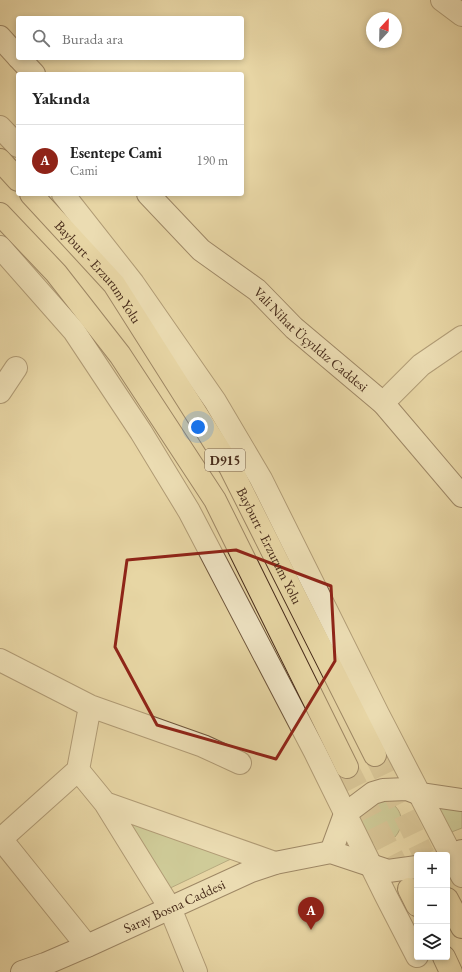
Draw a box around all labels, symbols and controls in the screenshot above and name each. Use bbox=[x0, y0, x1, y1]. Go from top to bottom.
north arrow bbox=[366, 12, 402, 48]
search box bbox=[16, 16, 244, 60]
icon: search bbox=[30, 27, 52, 49]
text: Burada ara bbox=[62, 29, 123, 48]
text: Yakında bbox=[32, 87, 90, 109]
text: Esentepe Cami bbox=[70, 143, 162, 162]
text: A bbox=[40, 152, 50, 169]
text: 190 m bbox=[197, 152, 228, 169]
text: Cami bbox=[70, 162, 98, 179]
street label: Bayburt - Erzurum Yolu bbox=[51, 216, 146, 327]
street label: Vali Nihat Üçyıldız Caddesi bbox=[250, 283, 372, 396]
your location bbox=[188, 417, 208, 437]
road number: D915 bbox=[205, 449, 245, 471]
street label: Bayburt - Erzurum Yolu bbox=[233, 484, 307, 607]
map controls bbox=[414, 852, 450, 960]
button: + bbox=[414, 852, 450, 888]
street label: Saray Bosna Caddesi bbox=[121, 875, 228, 937]
button: − bbox=[414, 888, 450, 924]
pin: A bbox=[298, 897, 324, 930]
button: layers bbox=[414, 924, 450, 960]

